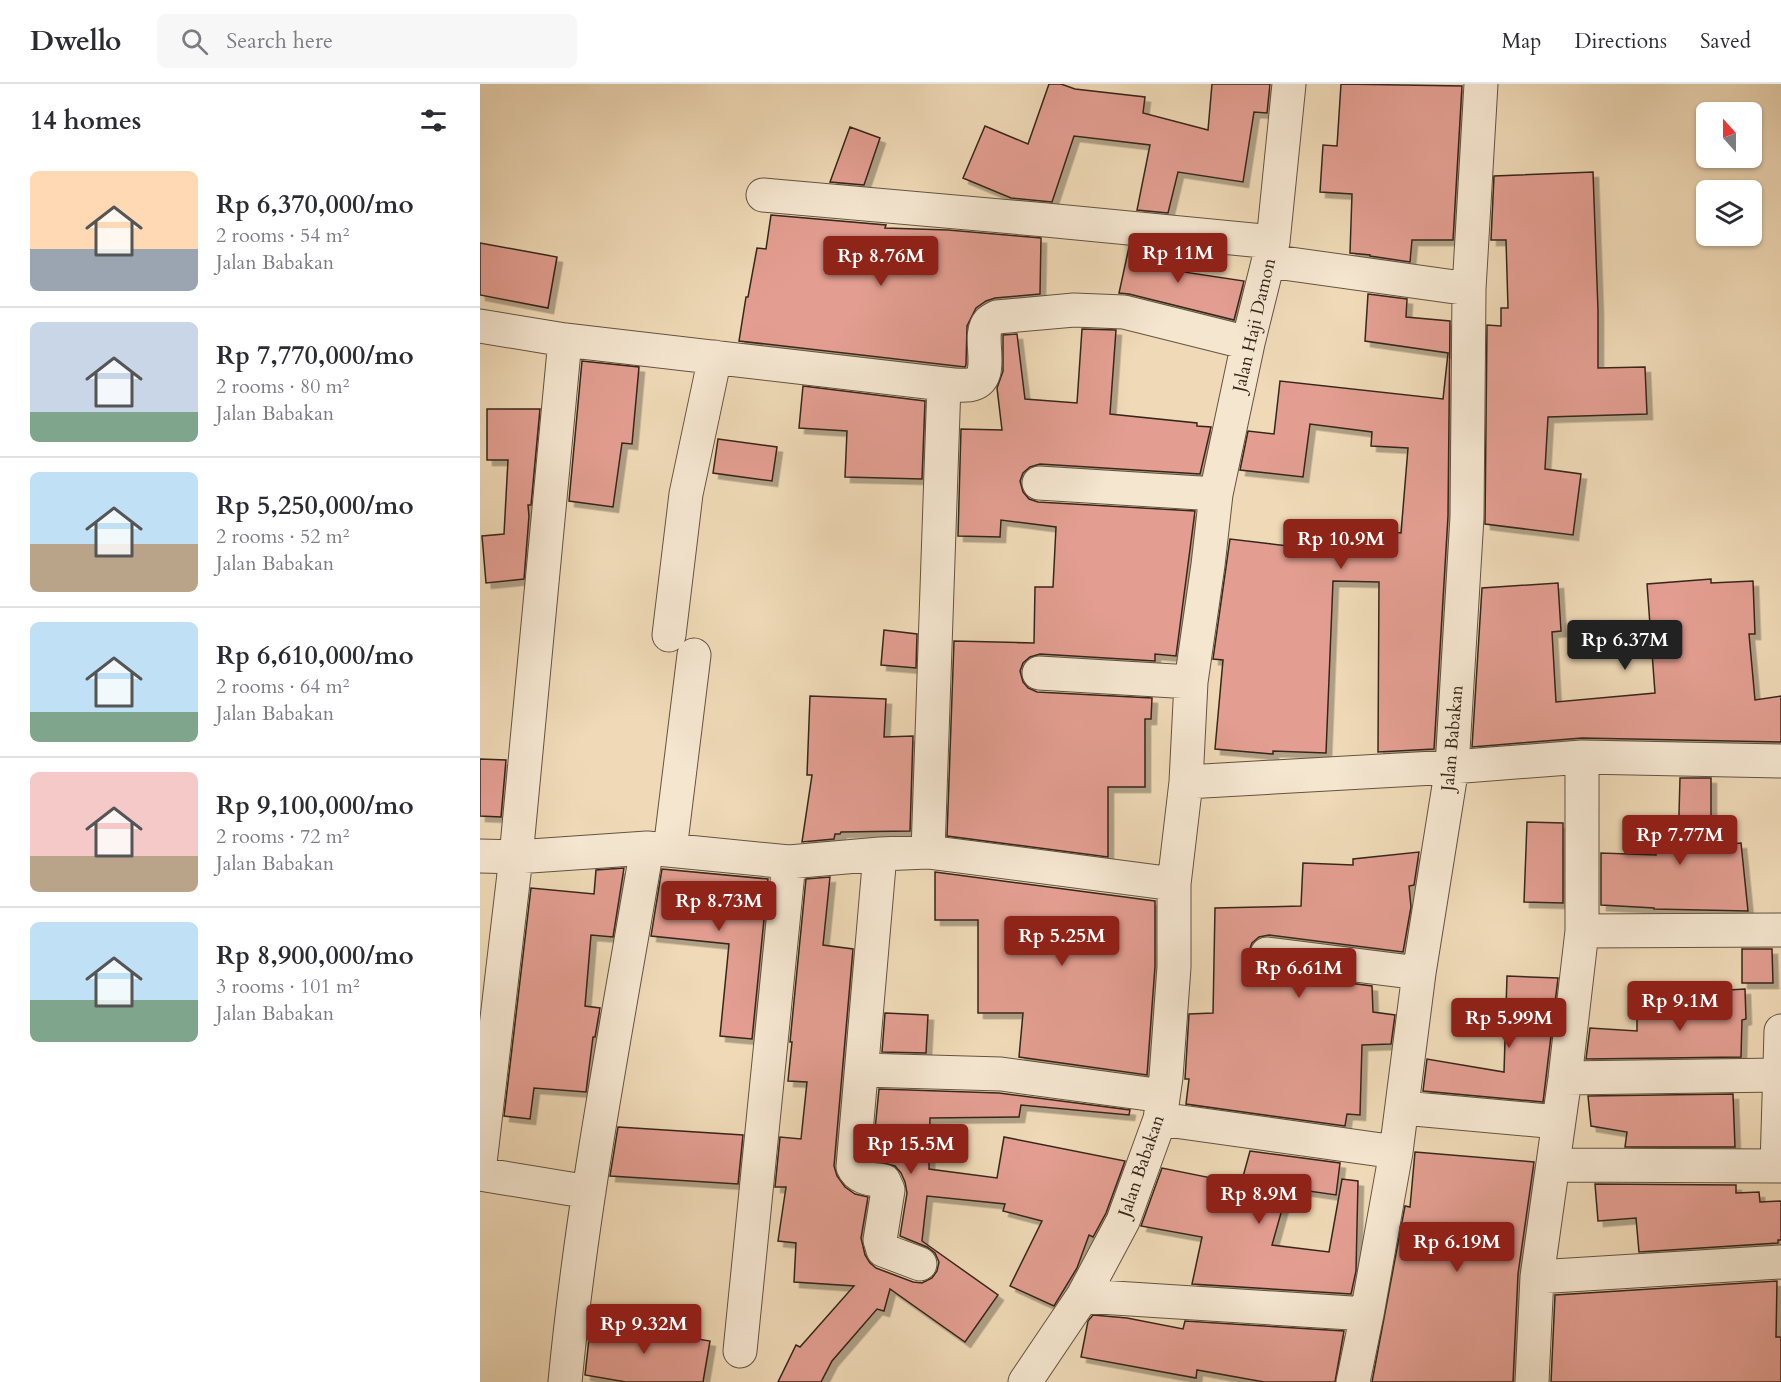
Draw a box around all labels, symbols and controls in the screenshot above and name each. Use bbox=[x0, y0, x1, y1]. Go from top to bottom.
search box bbox=[157, 14, 577, 68]
text: Dwello bbox=[30, 22, 121, 60]
icon: search bbox=[178, 25, 211, 58]
text: Search here bbox=[226, 26, 333, 56]
text: Map bbox=[1501, 27, 1541, 56]
text: Directions bbox=[1574, 27, 1667, 56]
text: Saved bbox=[1700, 27, 1751, 56]
north arrow bbox=[1696, 102, 1762, 168]
map controls bbox=[1696, 102, 1762, 246]
text: 14 homes bbox=[30, 103, 141, 138]
icon: filters bbox=[417, 104, 450, 137]
button: layers bbox=[1696, 180, 1762, 246]
text: Rp 6,370,000/mo bbox=[216, 187, 414, 222]
icon: home bbox=[78, 195, 150, 267]
text: 2 rooms · 54 m² bbox=[216, 222, 349, 249]
pin: Rp 11M bbox=[1129, 233, 1227, 284]
pin: Rp 8.76M bbox=[819, 236, 943, 287]
text: Rp 11M bbox=[1142, 239, 1214, 266]
text: Rp 8.76M bbox=[837, 242, 925, 269]
text: Jalan Babakan bbox=[216, 249, 334, 276]
street label: Jalan Haji Damon bbox=[1226, 255, 1282, 397]
text: Rp 7,770,000/mo bbox=[216, 338, 414, 373]
icon: home bbox=[78, 346, 150, 418]
text: 2 rooms · 80 m² bbox=[216, 373, 349, 400]
text: Jalan Babakan bbox=[216, 400, 334, 427]
text: Rp 5,250,000/mo bbox=[216, 488, 414, 523]
icon: home bbox=[78, 496, 150, 568]
pin: Rp 10.9M bbox=[1279, 519, 1403, 570]
text: 2 rooms · 52 m² bbox=[216, 523, 349, 550]
text: Rp 10.9M bbox=[1297, 525, 1385, 552]
text: Jalan Babakan bbox=[216, 550, 334, 577]
pin: Rp 6.37M bbox=[1563, 620, 1687, 671]
text: Rp 6.37M bbox=[1581, 626, 1669, 653]
text: Rp 6,610,000/mo bbox=[216, 638, 414, 673]
icon: home bbox=[78, 646, 150, 718]
text: 2 rooms · 64 m² bbox=[216, 673, 349, 700]
street label: Jalan Babakan bbox=[1435, 683, 1470, 795]
text: Jalan Babakan bbox=[216, 700, 334, 727]
text: Rp 9,100,000/mo bbox=[216, 788, 414, 823]
icon: home bbox=[78, 796, 150, 868]
pin: Rp 7.77M bbox=[1618, 815, 1742, 866]
text: Rp 7.77M bbox=[1636, 821, 1724, 848]
text: 2 rooms · 72 m² bbox=[216, 823, 349, 850]
text: Jalan Babakan bbox=[216, 850, 334, 877]
pin: Rp 8.73M bbox=[657, 881, 781, 932]
text: Rp 8.73M bbox=[675, 887, 763, 914]
pin: Rp 5.25M bbox=[1000, 916, 1124, 967]
text: Rp 5.25M bbox=[1018, 922, 1106, 949]
text: Rp 8,900,000/mo bbox=[216, 938, 414, 973]
icon: home bbox=[78, 946, 150, 1018]
pin: Rp 6.61M bbox=[1237, 948, 1361, 999]
text: Rp 6.61M bbox=[1255, 954, 1343, 981]
text: 3 rooms · 101 m² bbox=[216, 973, 360, 1000]
pin: Rp 9.1M bbox=[1625, 981, 1735, 1032]
text: Rp 9.1M bbox=[1641, 987, 1719, 1014]
pin: Rp 5.99M bbox=[1447, 998, 1571, 1049]
text: Jalan Babakan bbox=[216, 1000, 334, 1027]
text: Rp 5.99M bbox=[1465, 1004, 1553, 1031]
street label: Jalan Babakan bbox=[1111, 1111, 1171, 1223]
pin: Rp 15.5M bbox=[849, 1124, 973, 1175]
text: Rp 15.5M bbox=[867, 1130, 955, 1157]
pin: Rp 8.9M bbox=[1204, 1174, 1314, 1225]
text: Rp 8.9M bbox=[1220, 1180, 1298, 1207]
pin: Rp 6.19M bbox=[1395, 1222, 1519, 1273]
text: Rp 6.19M bbox=[1413, 1228, 1501, 1255]
pin: Rp 9.32M bbox=[582, 1304, 706, 1355]
text: Rp 9.32M bbox=[600, 1310, 688, 1337]

